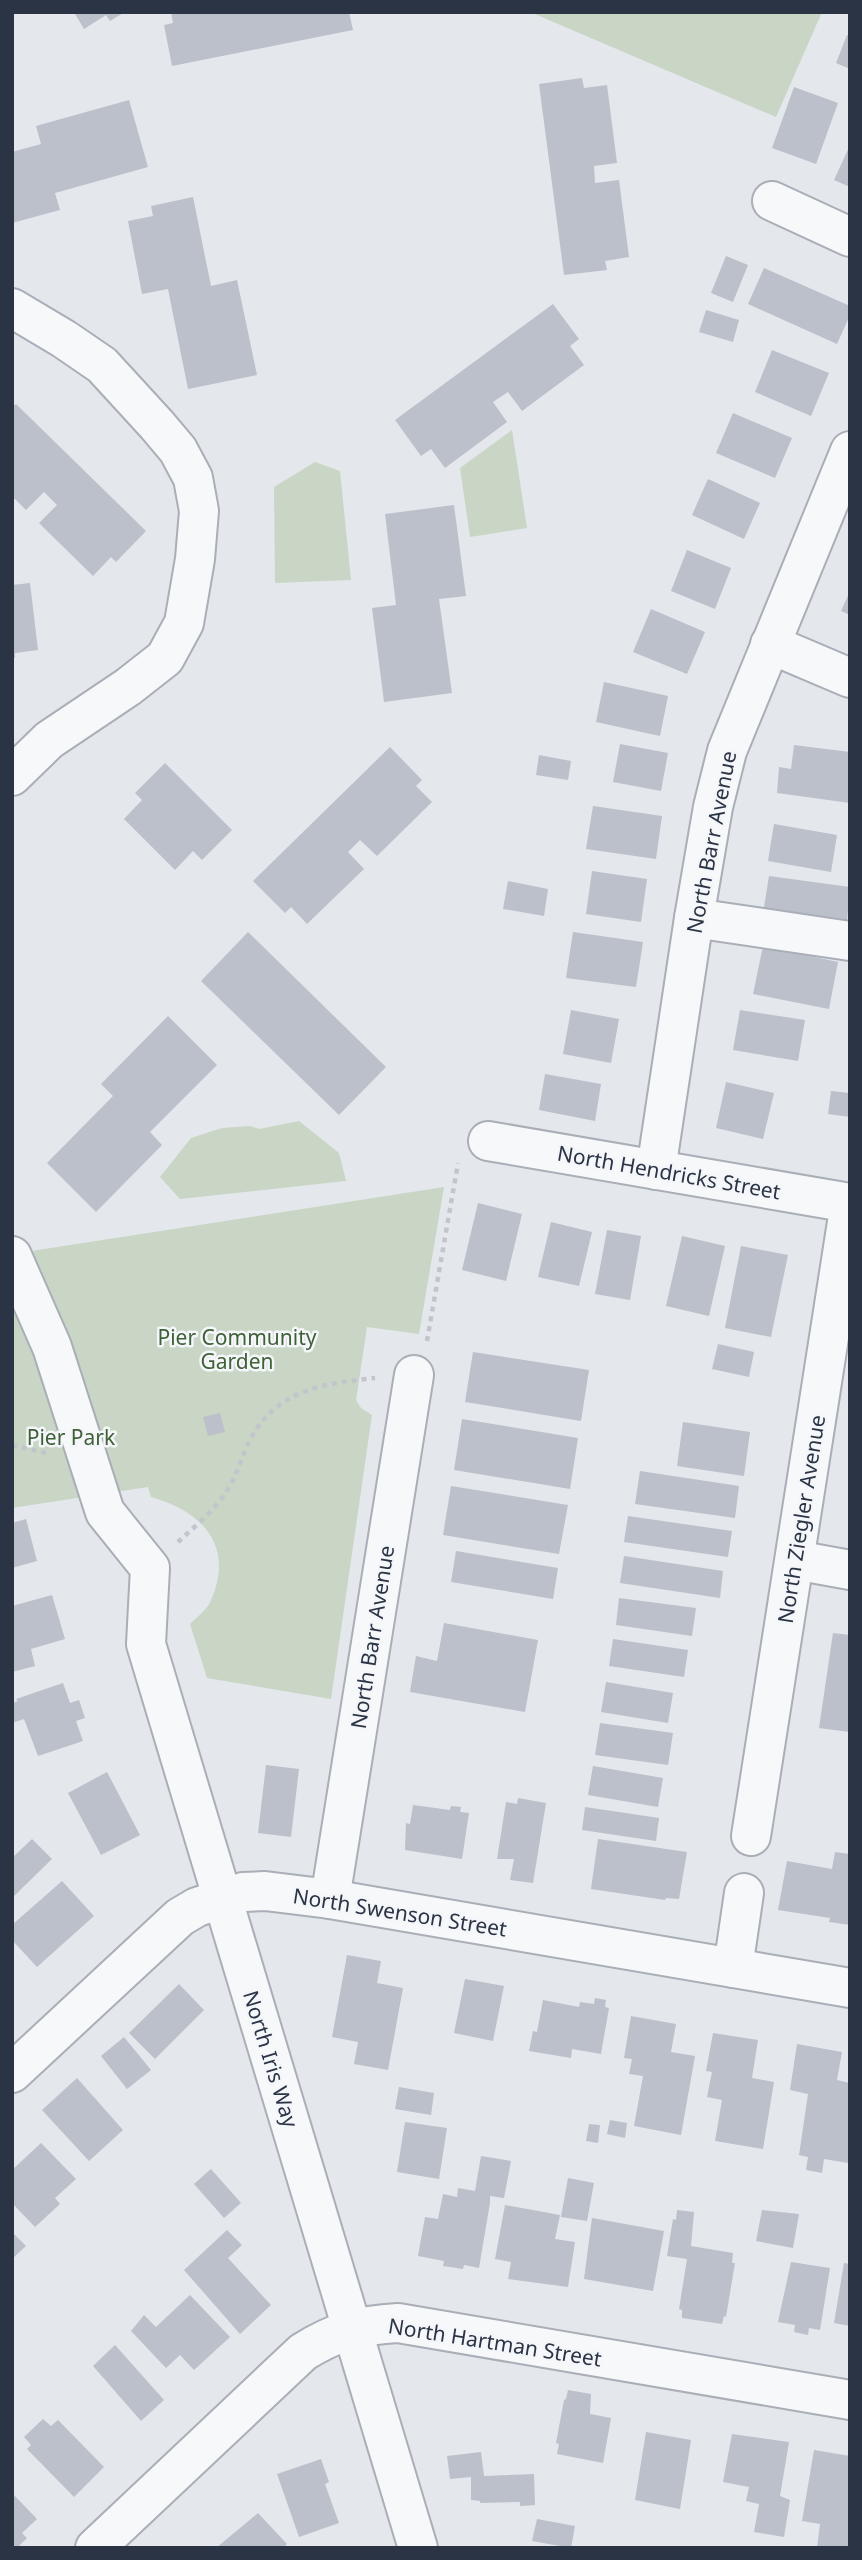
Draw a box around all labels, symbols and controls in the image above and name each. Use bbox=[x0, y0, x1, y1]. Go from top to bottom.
street label: North Barr Avenue bbox=[680, 748, 742, 936]
street label: North Hendricks Street bbox=[555, 1139, 783, 1205]
park label: Pier Community Garden bbox=[157, 1323, 317, 1375]
street label: North Ziegler Avenue bbox=[771, 1413, 831, 1625]
park label: Pier Park bbox=[27, 1423, 116, 1451]
street label: North Barr Avenue bbox=[344, 1543, 400, 1731]
street label: North Swenson Street bbox=[291, 1881, 509, 1943]
street label: North Iris Way bbox=[237, 1987, 305, 2131]
street label: North Hartman Street bbox=[386, 2311, 604, 2373]

